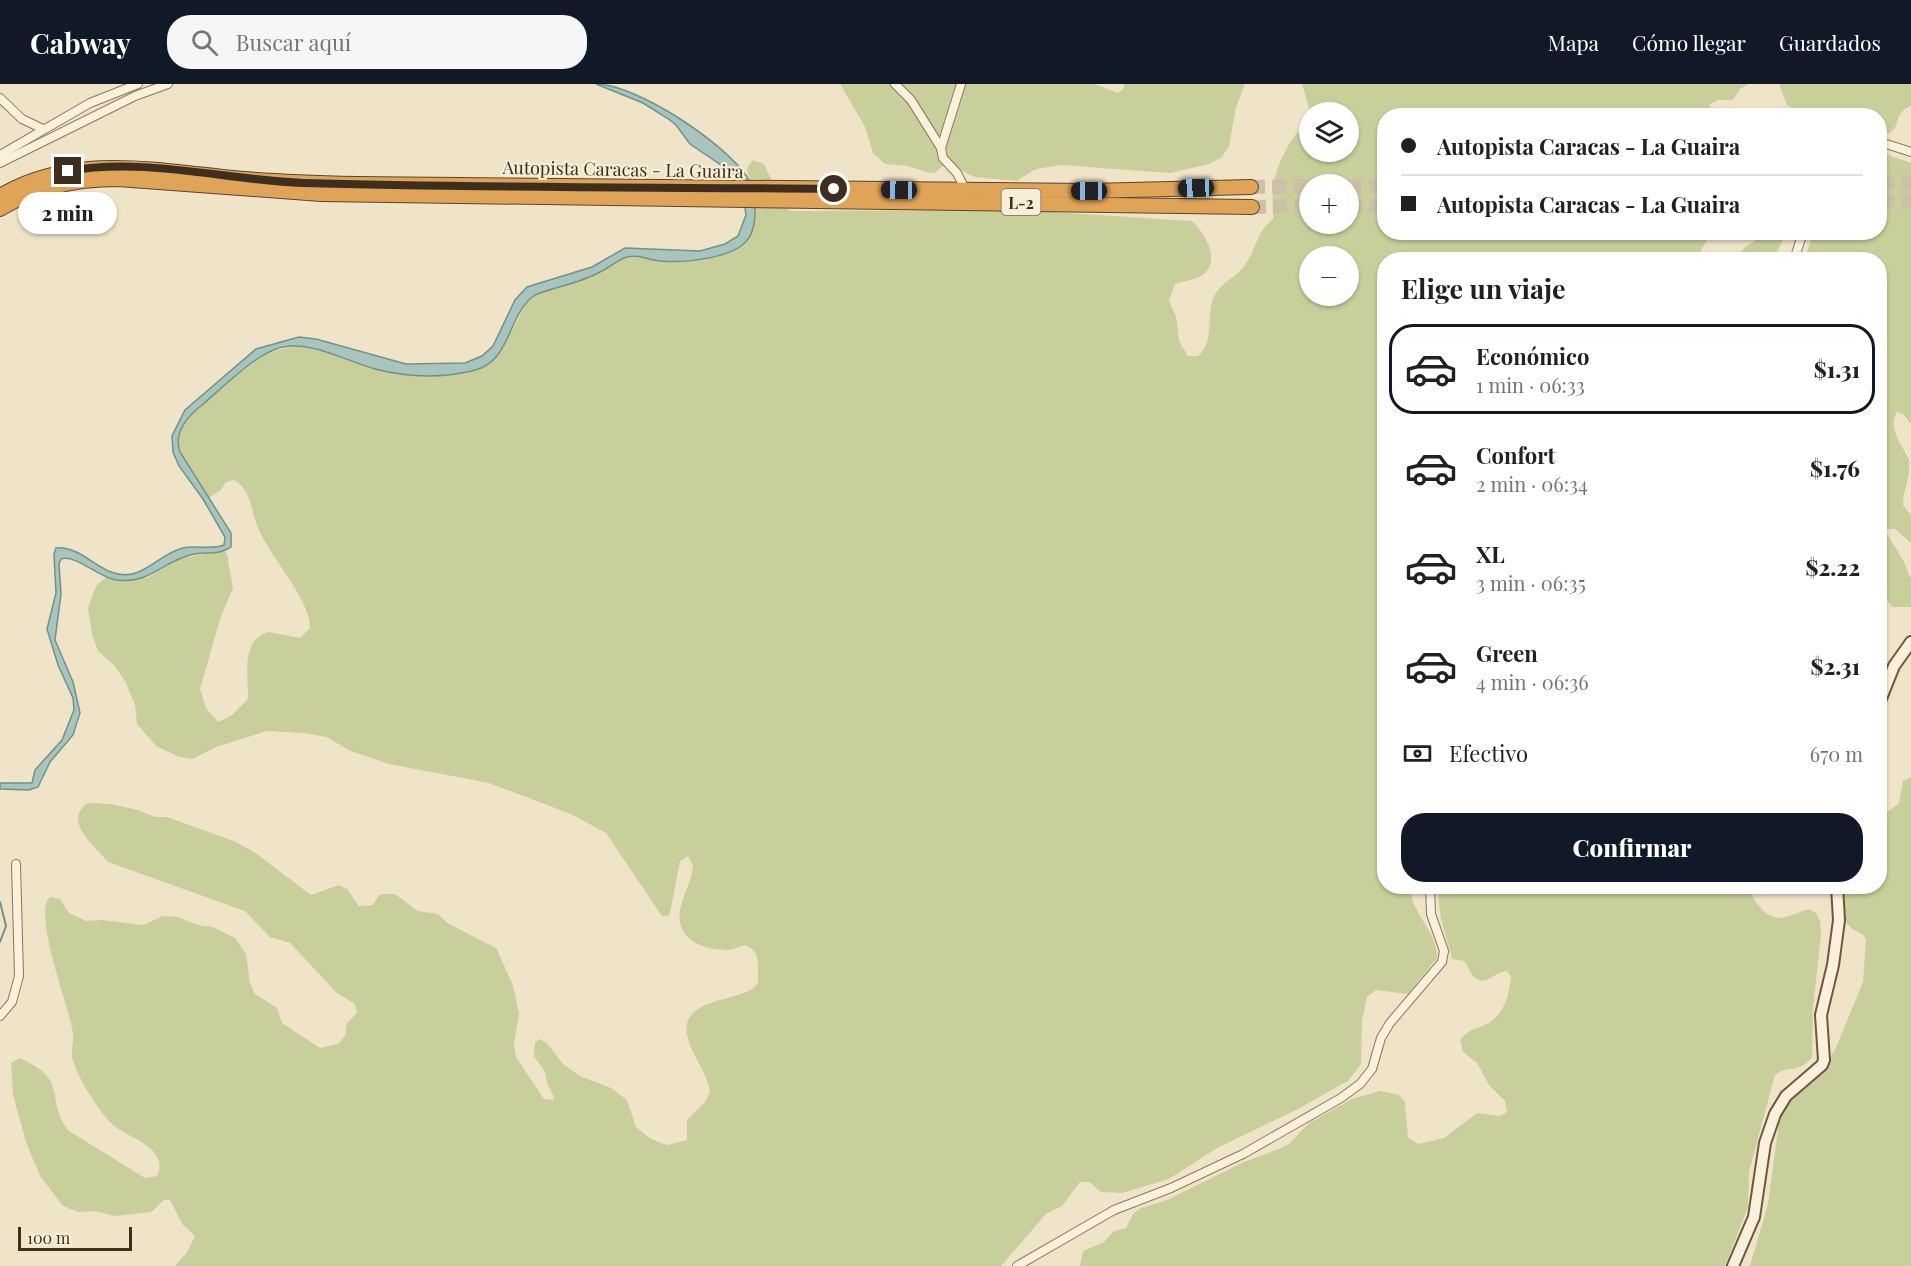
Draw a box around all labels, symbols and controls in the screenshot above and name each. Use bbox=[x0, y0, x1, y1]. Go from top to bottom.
search box bbox=[167, 15, 587, 69]
text: Cabway bbox=[30, 24, 131, 61]
icon: search bbox=[188, 26, 221, 59]
text: Buscar aquí bbox=[236, 27, 351, 57]
text: Mapa bbox=[1548, 28, 1599, 56]
text: Cómo llegar bbox=[1632, 28, 1746, 56]
text: Guardados bbox=[1779, 28, 1881, 56]
map controls bbox=[1299, 102, 1359, 306]
button: layers bbox=[1299, 102, 1359, 162]
text: Autopista Caracas - La Guaira bbox=[1437, 131, 1740, 161]
street label: Autopista Caracas - La Guaira bbox=[501, 155, 744, 183]
route end bbox=[54, 157, 81, 184]
button: + bbox=[1299, 174, 1359, 234]
route start bbox=[820, 175, 847, 202]
car bbox=[1178, 178, 1214, 198]
car bbox=[881, 181, 917, 199]
car bbox=[1071, 182, 1107, 200]
road number: L-2 bbox=[1002, 189, 1040, 215]
text: Autopista Caracas - La Guaira bbox=[1437, 189, 1740, 219]
callout: 2 min bbox=[19, 192, 118, 234]
text: 2 min bbox=[41, 199, 94, 226]
button: − bbox=[1299, 246, 1359, 306]
text: Elige un viaje bbox=[1401, 270, 1566, 306]
text: Económico bbox=[1476, 341, 1589, 371]
icon: car bbox=[1404, 342, 1458, 396]
text: $1.31 bbox=[1814, 354, 1860, 384]
text: 1 min · 06:33 bbox=[1476, 371, 1585, 398]
text: Confort bbox=[1476, 440, 1555, 470]
icon: car bbox=[1404, 441, 1458, 495]
text: $1.76 bbox=[1810, 453, 1860, 483]
text: 2 min · 06:34 bbox=[1476, 470, 1588, 497]
text: XL bbox=[1476, 539, 1505, 569]
icon: car bbox=[1404, 540, 1458, 594]
text: $2.22 bbox=[1805, 552, 1860, 582]
text: 3 min · 06:35 bbox=[1476, 569, 1586, 596]
text: Green bbox=[1476, 638, 1538, 668]
icon: car bbox=[1404, 639, 1458, 693]
text: $2.31 bbox=[1810, 651, 1860, 681]
text: 4 min · 06:36 bbox=[1476, 668, 1589, 695]
icon: cash bbox=[1401, 737, 1434, 770]
text: Efectivo bbox=[1449, 738, 1528, 768]
text: 670 m bbox=[1810, 740, 1863, 767]
button: Confirmar bbox=[1401, 813, 1863, 882]
scale bar bbox=[18, 1224, 132, 1252]
text: 100 m bbox=[27, 1227, 70, 1248]

